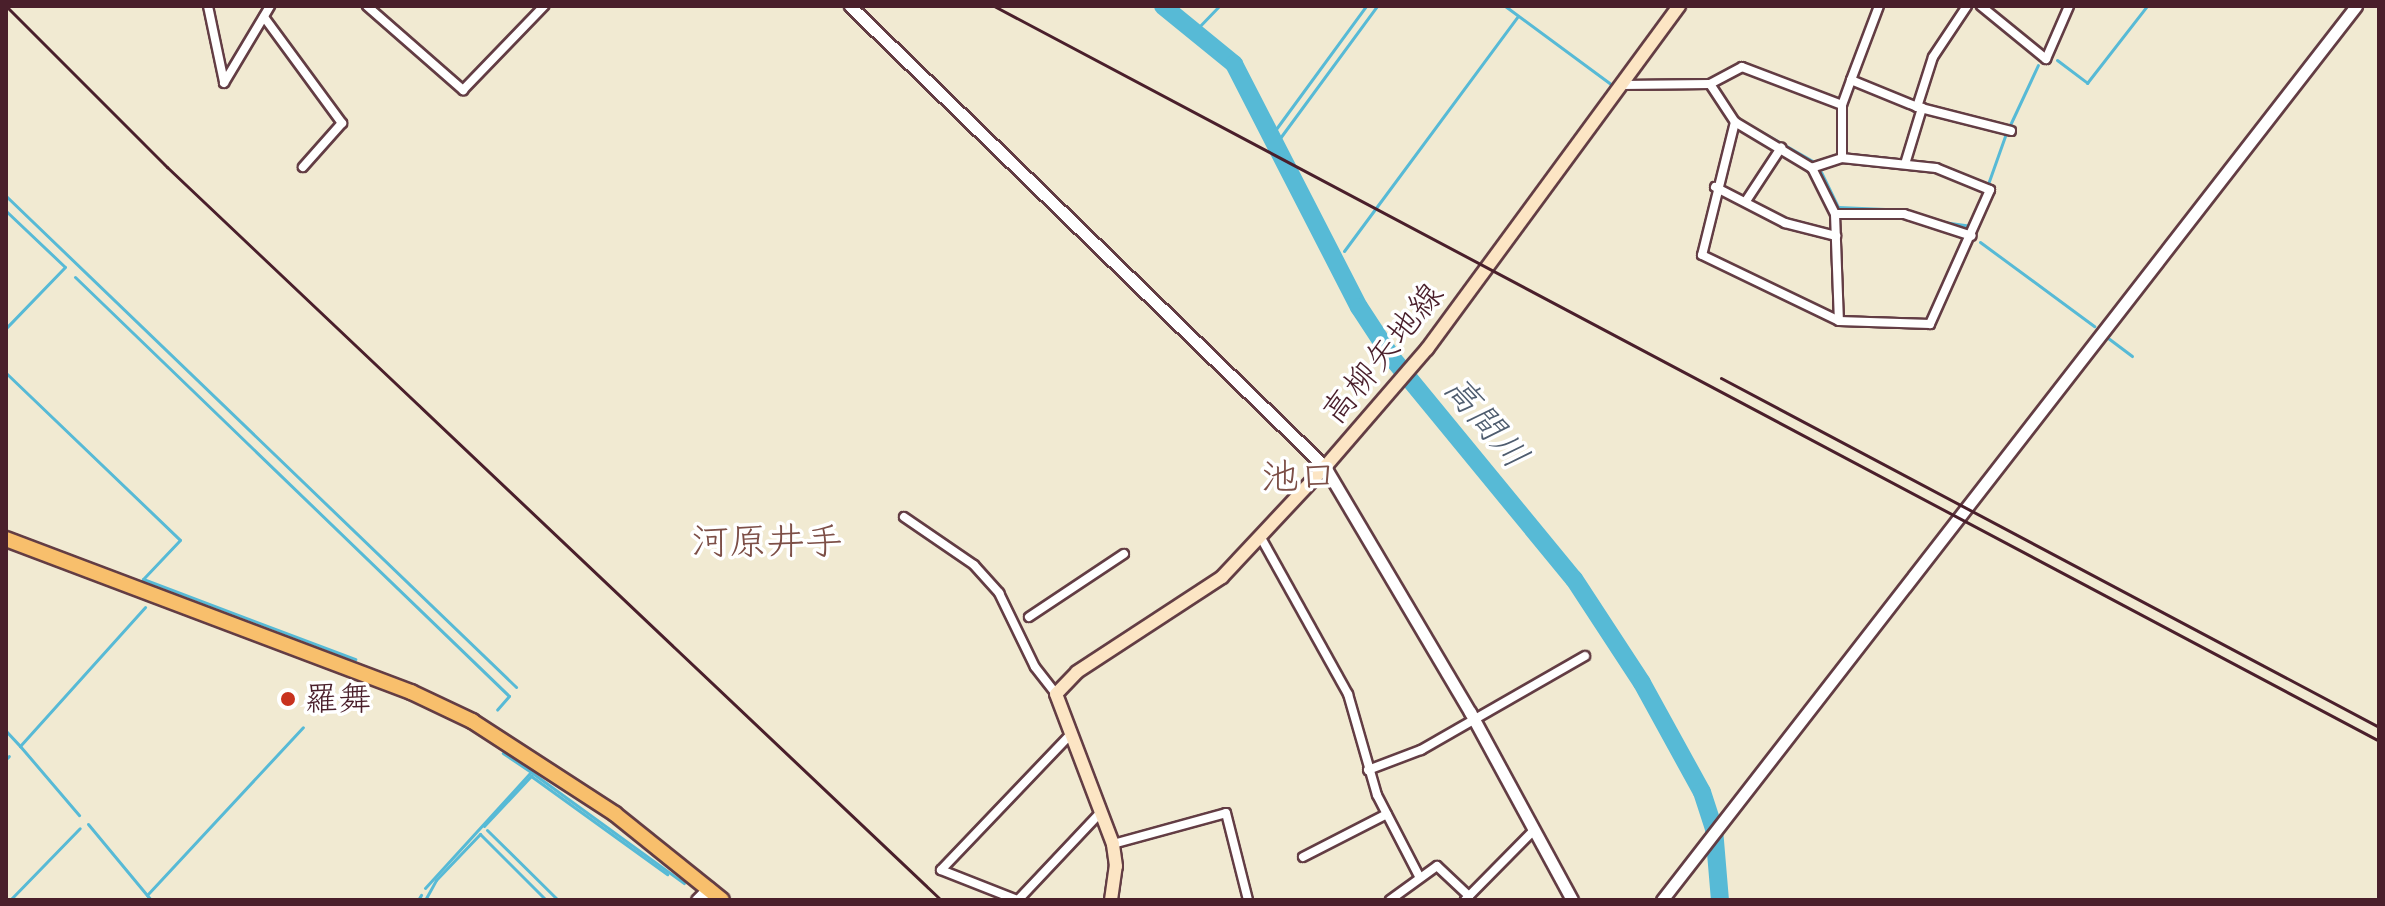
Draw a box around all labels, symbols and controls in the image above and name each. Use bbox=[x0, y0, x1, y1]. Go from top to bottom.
street label: 高柳矢地線 bbox=[1313, 274, 1451, 432]
water label: 高間川 bbox=[1435, 367, 1537, 477]
district label: 池口 bbox=[1261, 454, 1337, 500]
district label: 河原井手 bbox=[691, 519, 843, 565]
place label: 羅舞 bbox=[304, 679, 372, 719]
marker: 羅舞 bbox=[279, 690, 297, 708]

